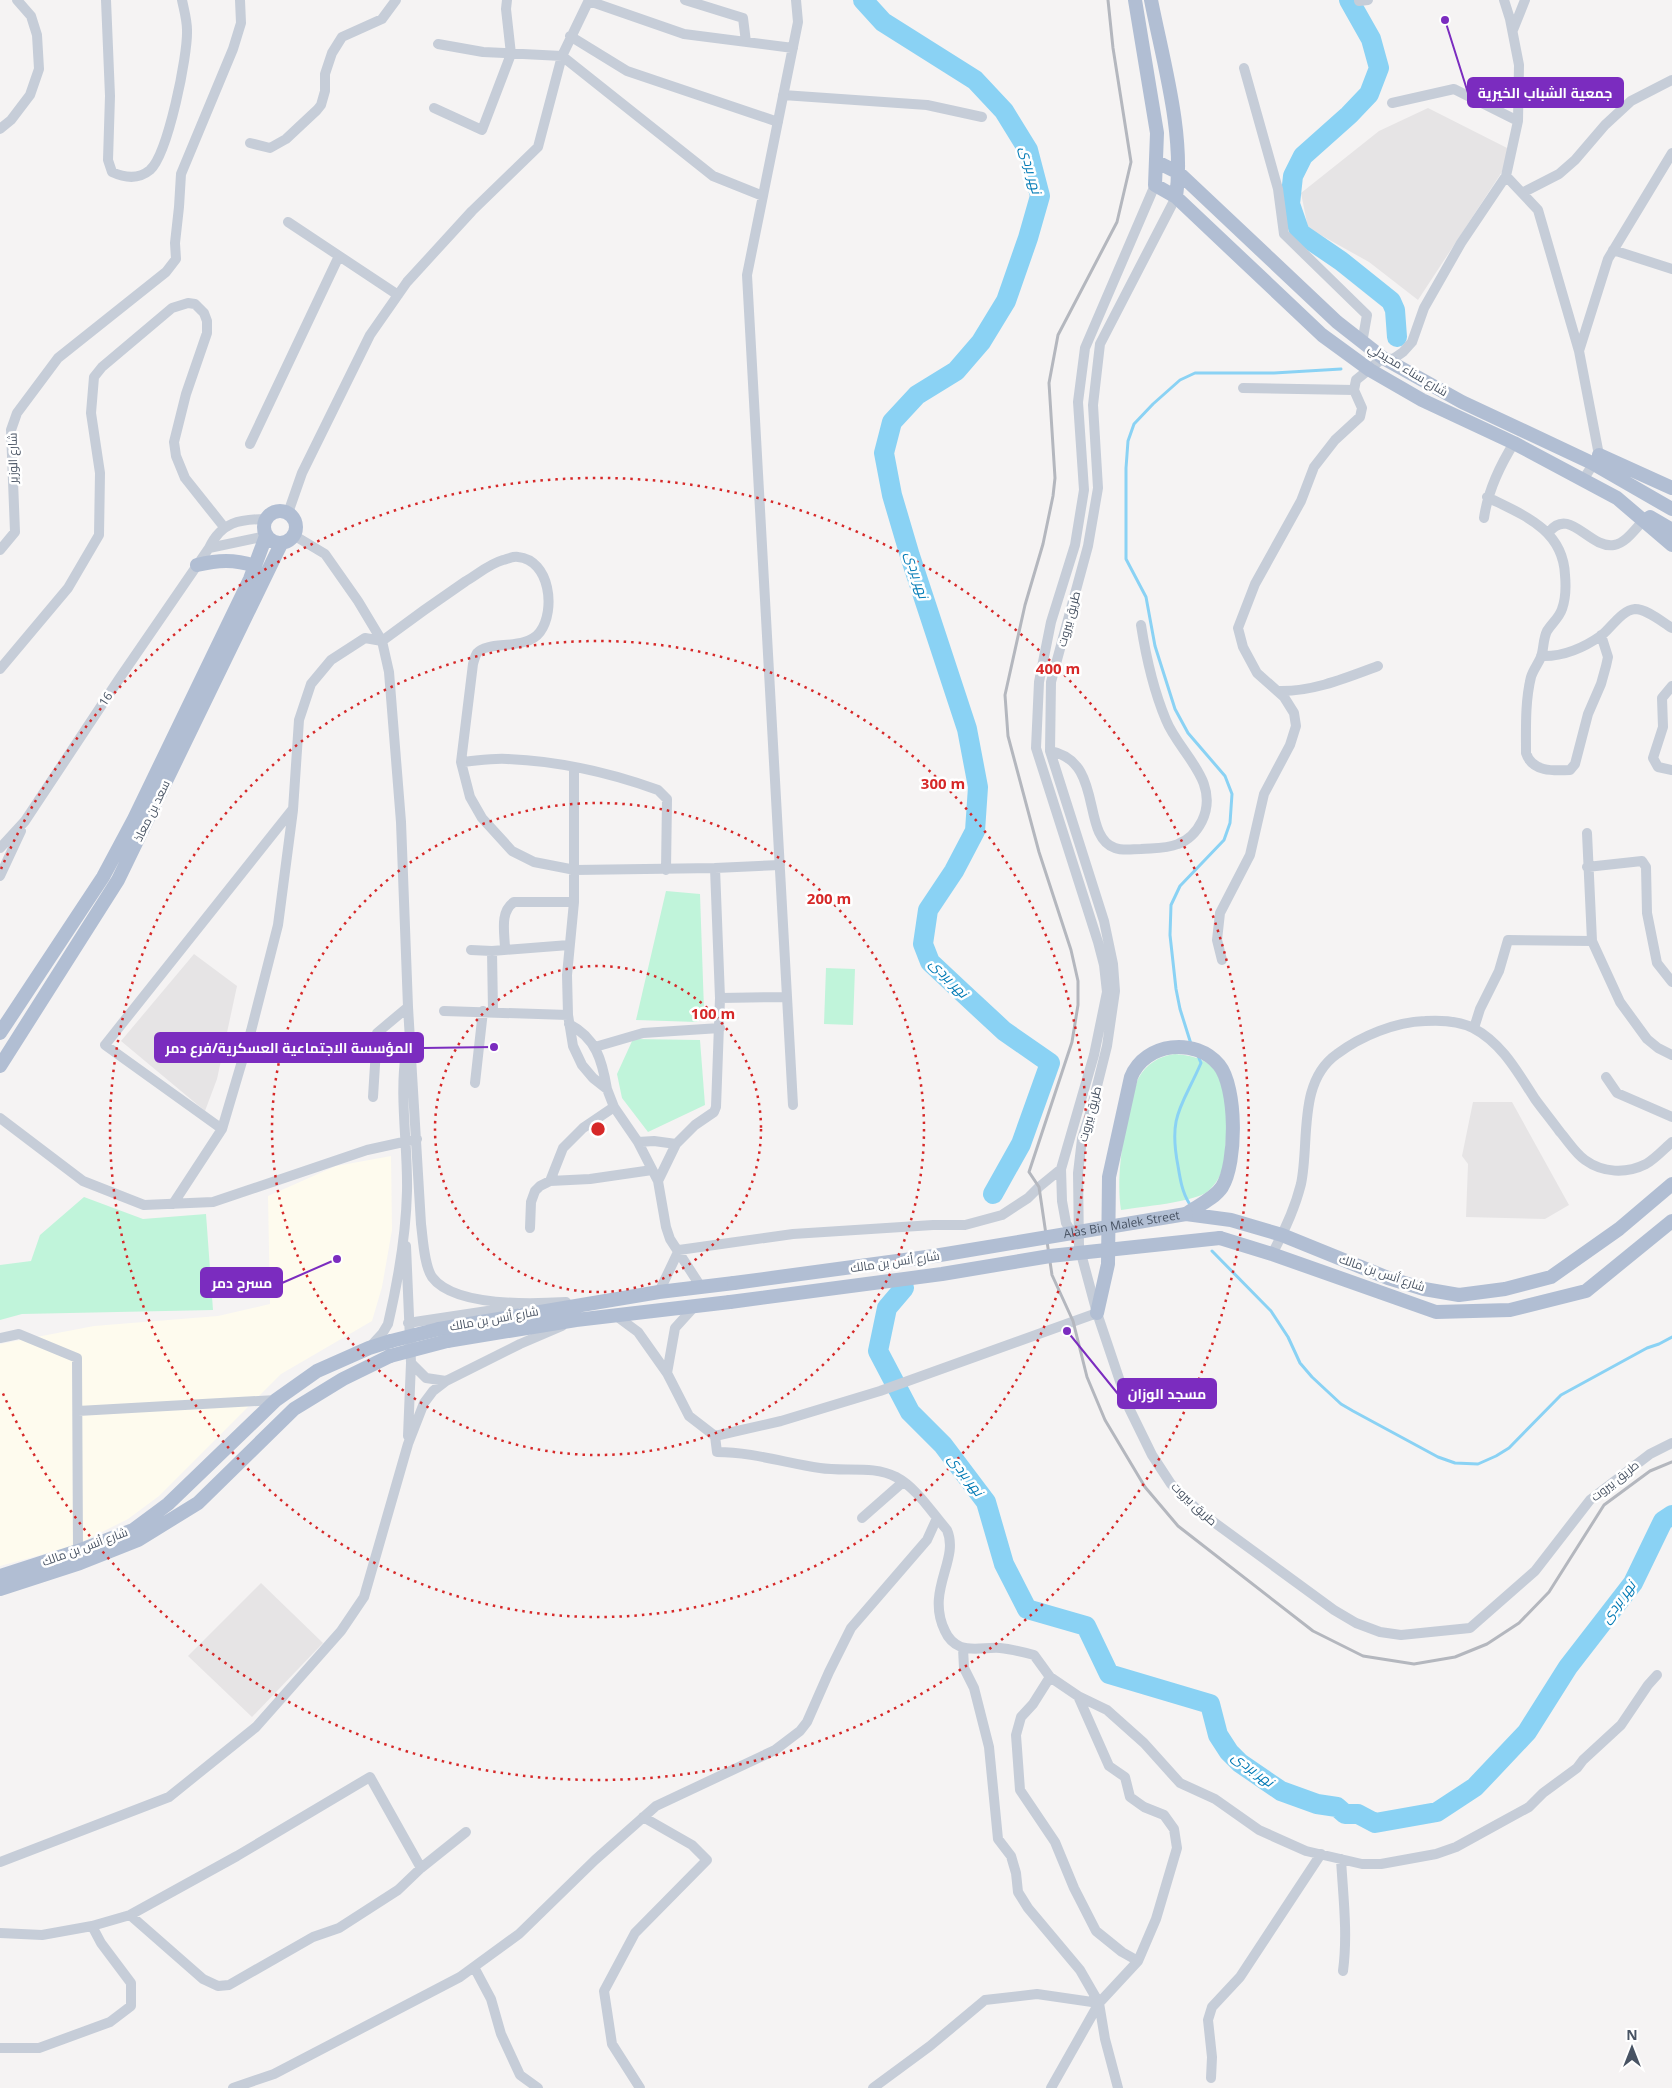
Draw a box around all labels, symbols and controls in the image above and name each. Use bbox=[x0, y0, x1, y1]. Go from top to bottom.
callout: جمعية الشباب الخيرية bbox=[1468, 78, 1623, 107]
text: جمعية الشباب الخيرية bbox=[1478, 83, 1612, 102]
water label: نهر بردى bbox=[1016, 144, 1047, 197]
street label: شارع سناء محيدلي bbox=[1364, 339, 1451, 402]
street label: شارع الوزير bbox=[4, 432, 21, 485]
water label: نهر بردى bbox=[901, 549, 934, 602]
street label: طريق بيروت bbox=[1053, 589, 1084, 649]
text: 400 m bbox=[1036, 658, 1080, 678]
street label: 16 bbox=[95, 688, 117, 709]
text: 300 m bbox=[921, 773, 965, 793]
street label: سعد بن معاذ bbox=[129, 777, 174, 844]
text: 200 m bbox=[807, 888, 851, 908]
water label: نهر بردى bbox=[926, 954, 974, 1002]
text: 100 m bbox=[691, 1003, 735, 1023]
callout: المؤسسة الاجتماعية العسكرية/فرع دمر bbox=[155, 1033, 423, 1062]
text: المؤسسة الاجتماعية العسكرية/فرع دمر bbox=[164, 1038, 413, 1058]
street label: طريق بيروت bbox=[1074, 1084, 1105, 1144]
centre of rings bbox=[589, 1120, 607, 1138]
street label: Alas Bin Malek Street bbox=[1062, 1206, 1181, 1242]
street label: شارع أنس بن مالك bbox=[849, 1247, 941, 1276]
street label: شارع أنس بن مالك bbox=[1337, 1250, 1428, 1295]
callout: مسرح دمر bbox=[201, 1268, 282, 1297]
text: مسرح دمر bbox=[211, 1273, 272, 1293]
street label: شارع أنس بن مالك bbox=[448, 1302, 540, 1335]
callout: مسجد الوزان bbox=[1118, 1379, 1216, 1408]
text: مسجد الوزان bbox=[1128, 1384, 1206, 1403]
water label: نهر بردى bbox=[944, 1450, 989, 1501]
street label: طريق بيروت bbox=[1587, 1456, 1642, 1505]
street label: طريق بيروت bbox=[1168, 1478, 1221, 1529]
street label: شارع أنس بن مالك bbox=[40, 1523, 130, 1570]
water label: نهر بردى bbox=[1596, 1576, 1640, 1627]
water label: نهر بردى bbox=[1228, 1747, 1279, 1791]
north arrow bbox=[1607, 2023, 1657, 2073]
text: N bbox=[1626, 2025, 1638, 2044]

